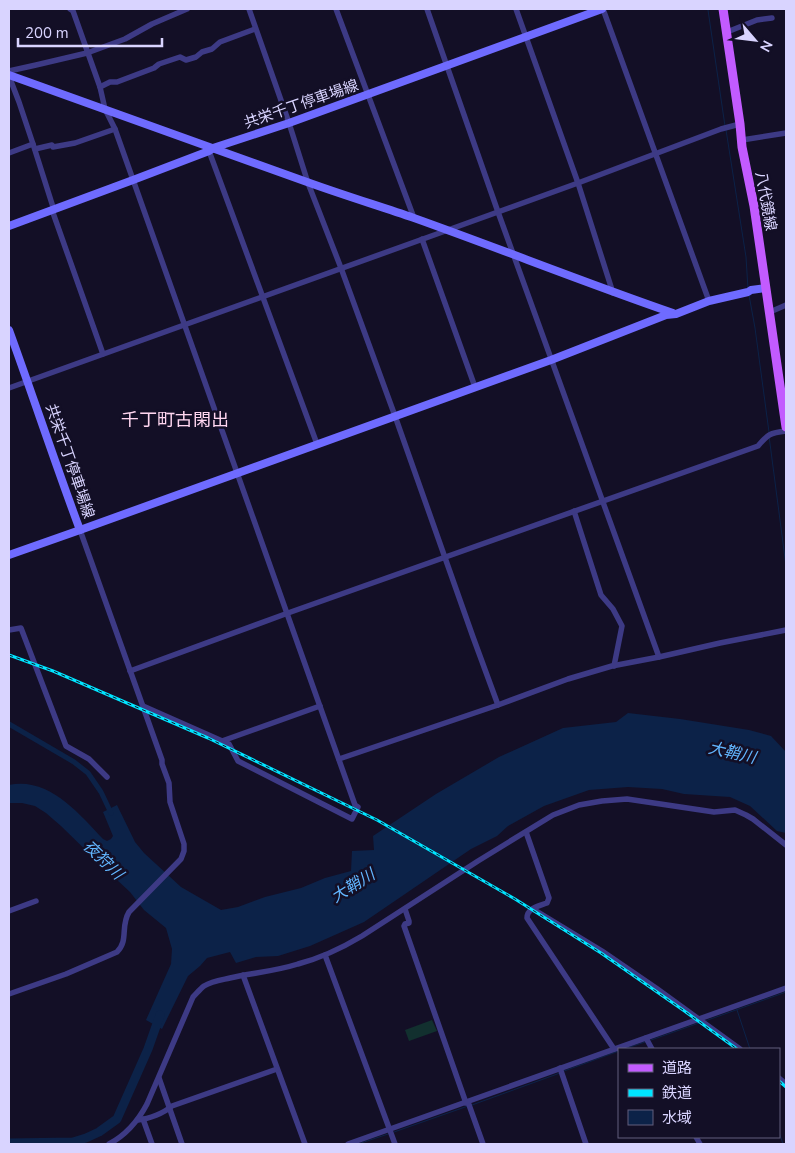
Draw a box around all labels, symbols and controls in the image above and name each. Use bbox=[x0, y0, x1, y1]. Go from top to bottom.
scale bar bbox=[18, 15, 161, 47]
north arrow bbox=[730, 15, 780, 65]
text: 200 m bbox=[25, 23, 69, 43]
text: N bbox=[755, 37, 777, 55]
street label: 共栄千丁停車場線 bbox=[241, 75, 361, 133]
street label: 八代鏡線 bbox=[751, 170, 781, 232]
street label: 共栄千丁停車場線 bbox=[41, 401, 99, 521]
district label: 千丁町古閑出 bbox=[121, 408, 229, 432]
water label: 大鞘川 bbox=[706, 737, 760, 770]
water label: 夜狩川 bbox=[78, 835, 129, 886]
water label: 大鞘川 bbox=[327, 863, 381, 908]
legend bbox=[618, 1048, 780, 1138]
text: 道路 bbox=[662, 1058, 692, 1078]
text: 鉄道 bbox=[662, 1083, 692, 1103]
text: 水域 bbox=[662, 1108, 692, 1128]

